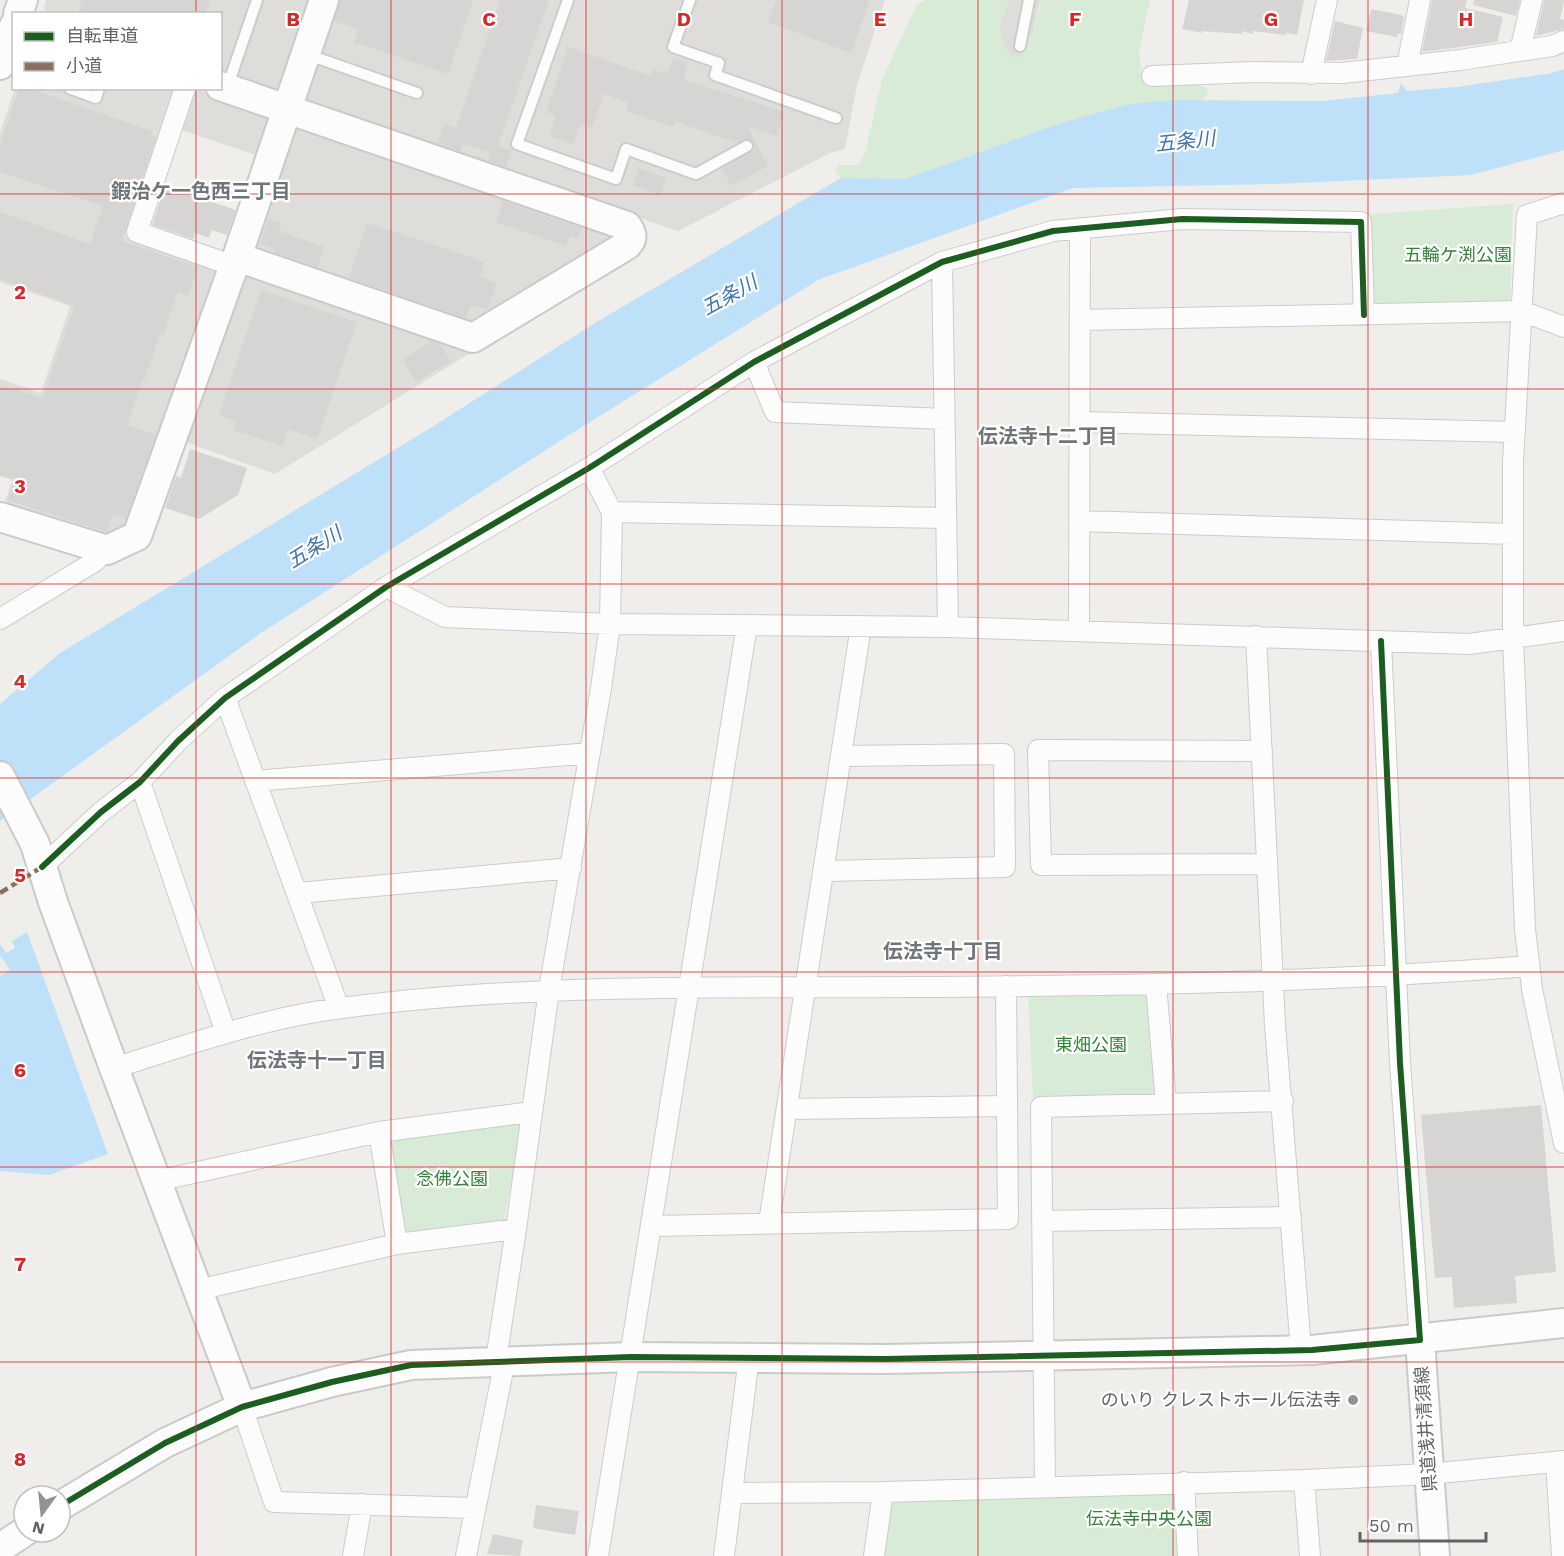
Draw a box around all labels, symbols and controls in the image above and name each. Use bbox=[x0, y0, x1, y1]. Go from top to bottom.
text: B bbox=[286, 7, 300, 31]
text: C bbox=[482, 7, 496, 31]
text: D bbox=[677, 7, 691, 31]
text: E bbox=[874, 7, 886, 31]
text: F bbox=[1069, 7, 1081, 31]
text: G bbox=[1264, 7, 1278, 31]
text: H bbox=[1459, 7, 1473, 31]
legend bbox=[12, 12, 222, 90]
text: 自転車道 bbox=[66, 25, 138, 46]
text: 小道 bbox=[66, 55, 102, 76]
water label: 五条川 bbox=[1154, 126, 1218, 156]
district label: 鍜治ケ一色西三丁目 bbox=[111, 179, 291, 203]
park label: 五輪ケ渕公園 bbox=[1404, 244, 1512, 265]
water label: 五条川 bbox=[697, 269, 763, 320]
text: 2 bbox=[14, 280, 26, 304]
district label: 伝法寺十二丁目 bbox=[978, 424, 1118, 448]
text: 3 bbox=[14, 474, 26, 498]
water label: 五条川 bbox=[282, 520, 347, 573]
text: 4 bbox=[14, 669, 27, 693]
text: 5 bbox=[14, 863, 26, 887]
district label: 伝法寺十丁目 bbox=[883, 939, 1003, 963]
park label: 東畑公園 bbox=[1055, 1034, 1127, 1055]
district label: 伝法寺十一丁目 bbox=[247, 1048, 387, 1072]
text: 6 bbox=[14, 1058, 26, 1082]
park label: 念佛公園 bbox=[416, 1168, 488, 1189]
text: 7 bbox=[14, 1252, 26, 1276]
street label: 県道浅井清須線 bbox=[1411, 1365, 1440, 1493]
place label: のいり クレストホール伝法寺 bbox=[1101, 1389, 1341, 1410]
marker: のいり クレストホール伝法寺 bbox=[1346, 1393, 1360, 1407]
text: 8 bbox=[14, 1447, 26, 1471]
north arrow bbox=[12, 1484, 72, 1544]
scale bar bbox=[1360, 1505, 1486, 1543]
park label: 伝法寺中央公園 bbox=[1086, 1508, 1212, 1529]
text: 50 m bbox=[1369, 1515, 1414, 1536]
text: N bbox=[30, 1517, 46, 1539]

